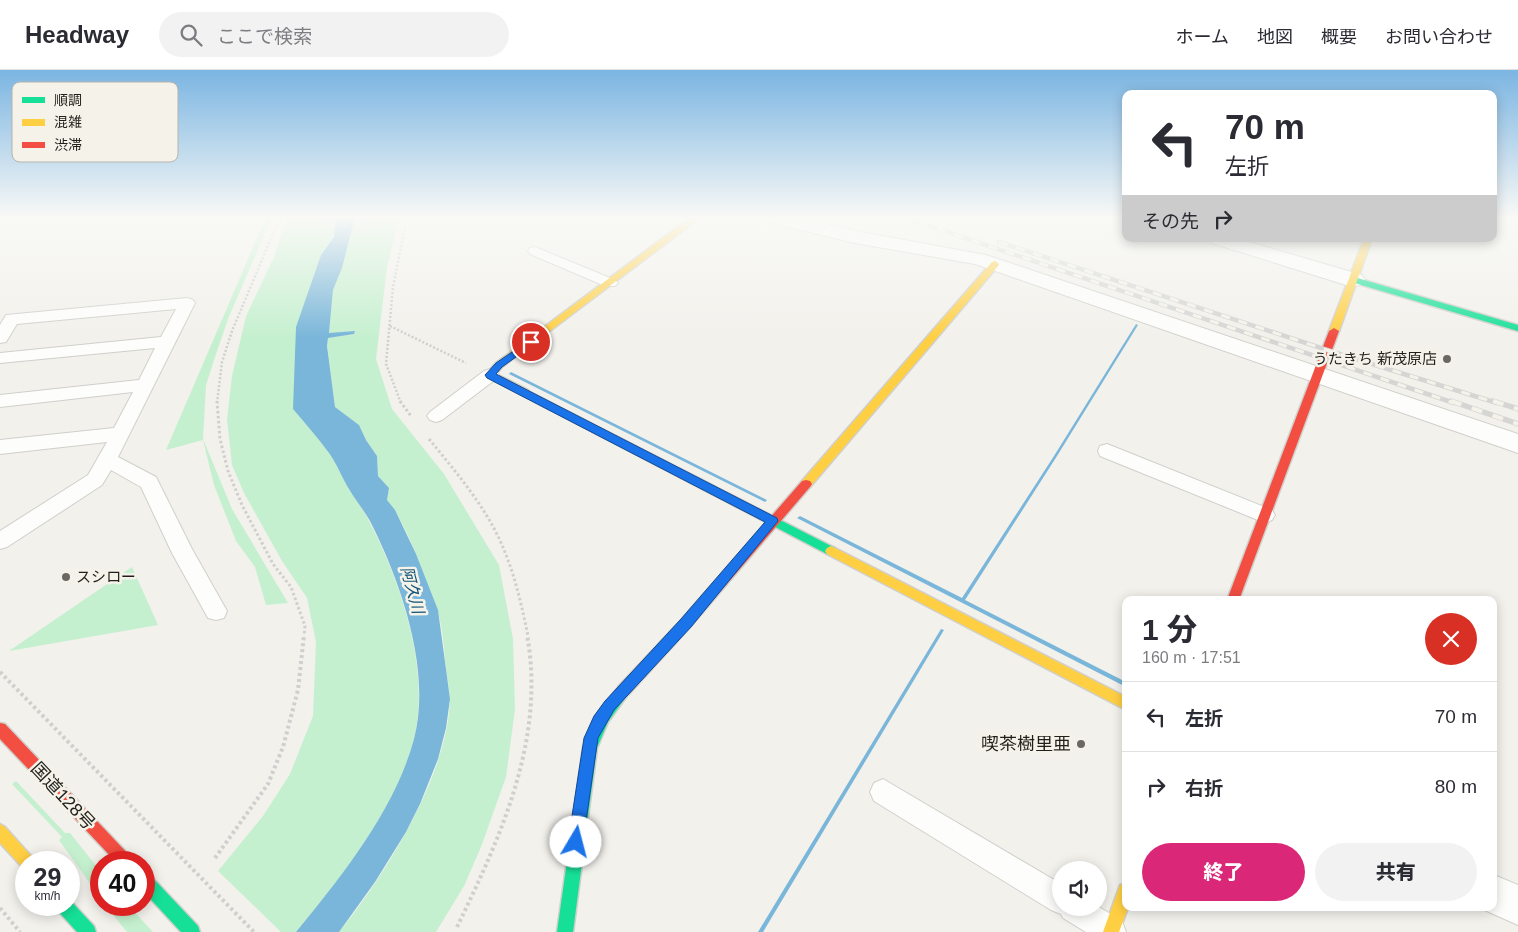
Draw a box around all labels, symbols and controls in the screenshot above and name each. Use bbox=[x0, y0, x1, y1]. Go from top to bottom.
search box bbox=[159, 12, 509, 57]
text: Headway bbox=[25, 21, 129, 48]
icon: search bbox=[177, 21, 205, 49]
text: ここで検索 bbox=[217, 26, 312, 47]
text: ホーム bbox=[1176, 27, 1229, 47]
text: 地図 bbox=[1257, 27, 1293, 47]
text: 概要 bbox=[1321, 27, 1357, 47]
text: お問い合わせ bbox=[1385, 27, 1493, 47]
legend bbox=[12, 82, 178, 162]
text: 順調 bbox=[54, 92, 82, 108]
text: 70 m bbox=[1225, 107, 1305, 146]
icon: left bbox=[1142, 110, 1207, 175]
text: 混雑 bbox=[54, 114, 82, 130]
text: 渋滞 bbox=[54, 137, 82, 153]
text: 左折 bbox=[1225, 154, 1269, 179]
icon: right bbox=[1209, 205, 1237, 233]
text: その先 bbox=[1142, 211, 1199, 232]
pin bbox=[510, 321, 552, 363]
icon: arrive bbox=[517, 328, 545, 356]
place label: うたきち 新茂原店 bbox=[1313, 350, 1437, 367]
marker: うたきち 新茂原店 bbox=[1441, 353, 1453, 365]
water label: 阿久川 bbox=[398, 565, 427, 617]
place label: スシロー bbox=[76, 568, 136, 585]
marker: スシロー bbox=[60, 571, 72, 583]
text: 1 分 bbox=[1142, 613, 1197, 646]
button: close bbox=[1425, 613, 1477, 665]
text: 160 m · 17:51 bbox=[1142, 649, 1241, 666]
icon: left bbox=[1142, 703, 1170, 731]
text: 70 m bbox=[1435, 706, 1477, 727]
text: 左折 bbox=[1185, 708, 1223, 729]
place label: 喫茶樹里亜 bbox=[981, 734, 1071, 754]
marker: 喫茶樹里亜 bbox=[1075, 738, 1087, 750]
street label: 国道128号 bbox=[27, 758, 99, 834]
icon: right bbox=[1142, 773, 1170, 801]
text: 80 m bbox=[1435, 776, 1477, 797]
text: 右折 bbox=[1185, 778, 1223, 799]
position arrow bbox=[549, 815, 601, 867]
button: 終了 bbox=[1142, 843, 1305, 901]
button: 共有 bbox=[1315, 843, 1477, 901]
speed limit sign: 40 bbox=[90, 851, 155, 916]
map controls bbox=[1052, 861, 1107, 916]
button: sound bbox=[1052, 861, 1107, 916]
text: 29 bbox=[34, 863, 61, 891]
text: km/h bbox=[34, 889, 61, 903]

